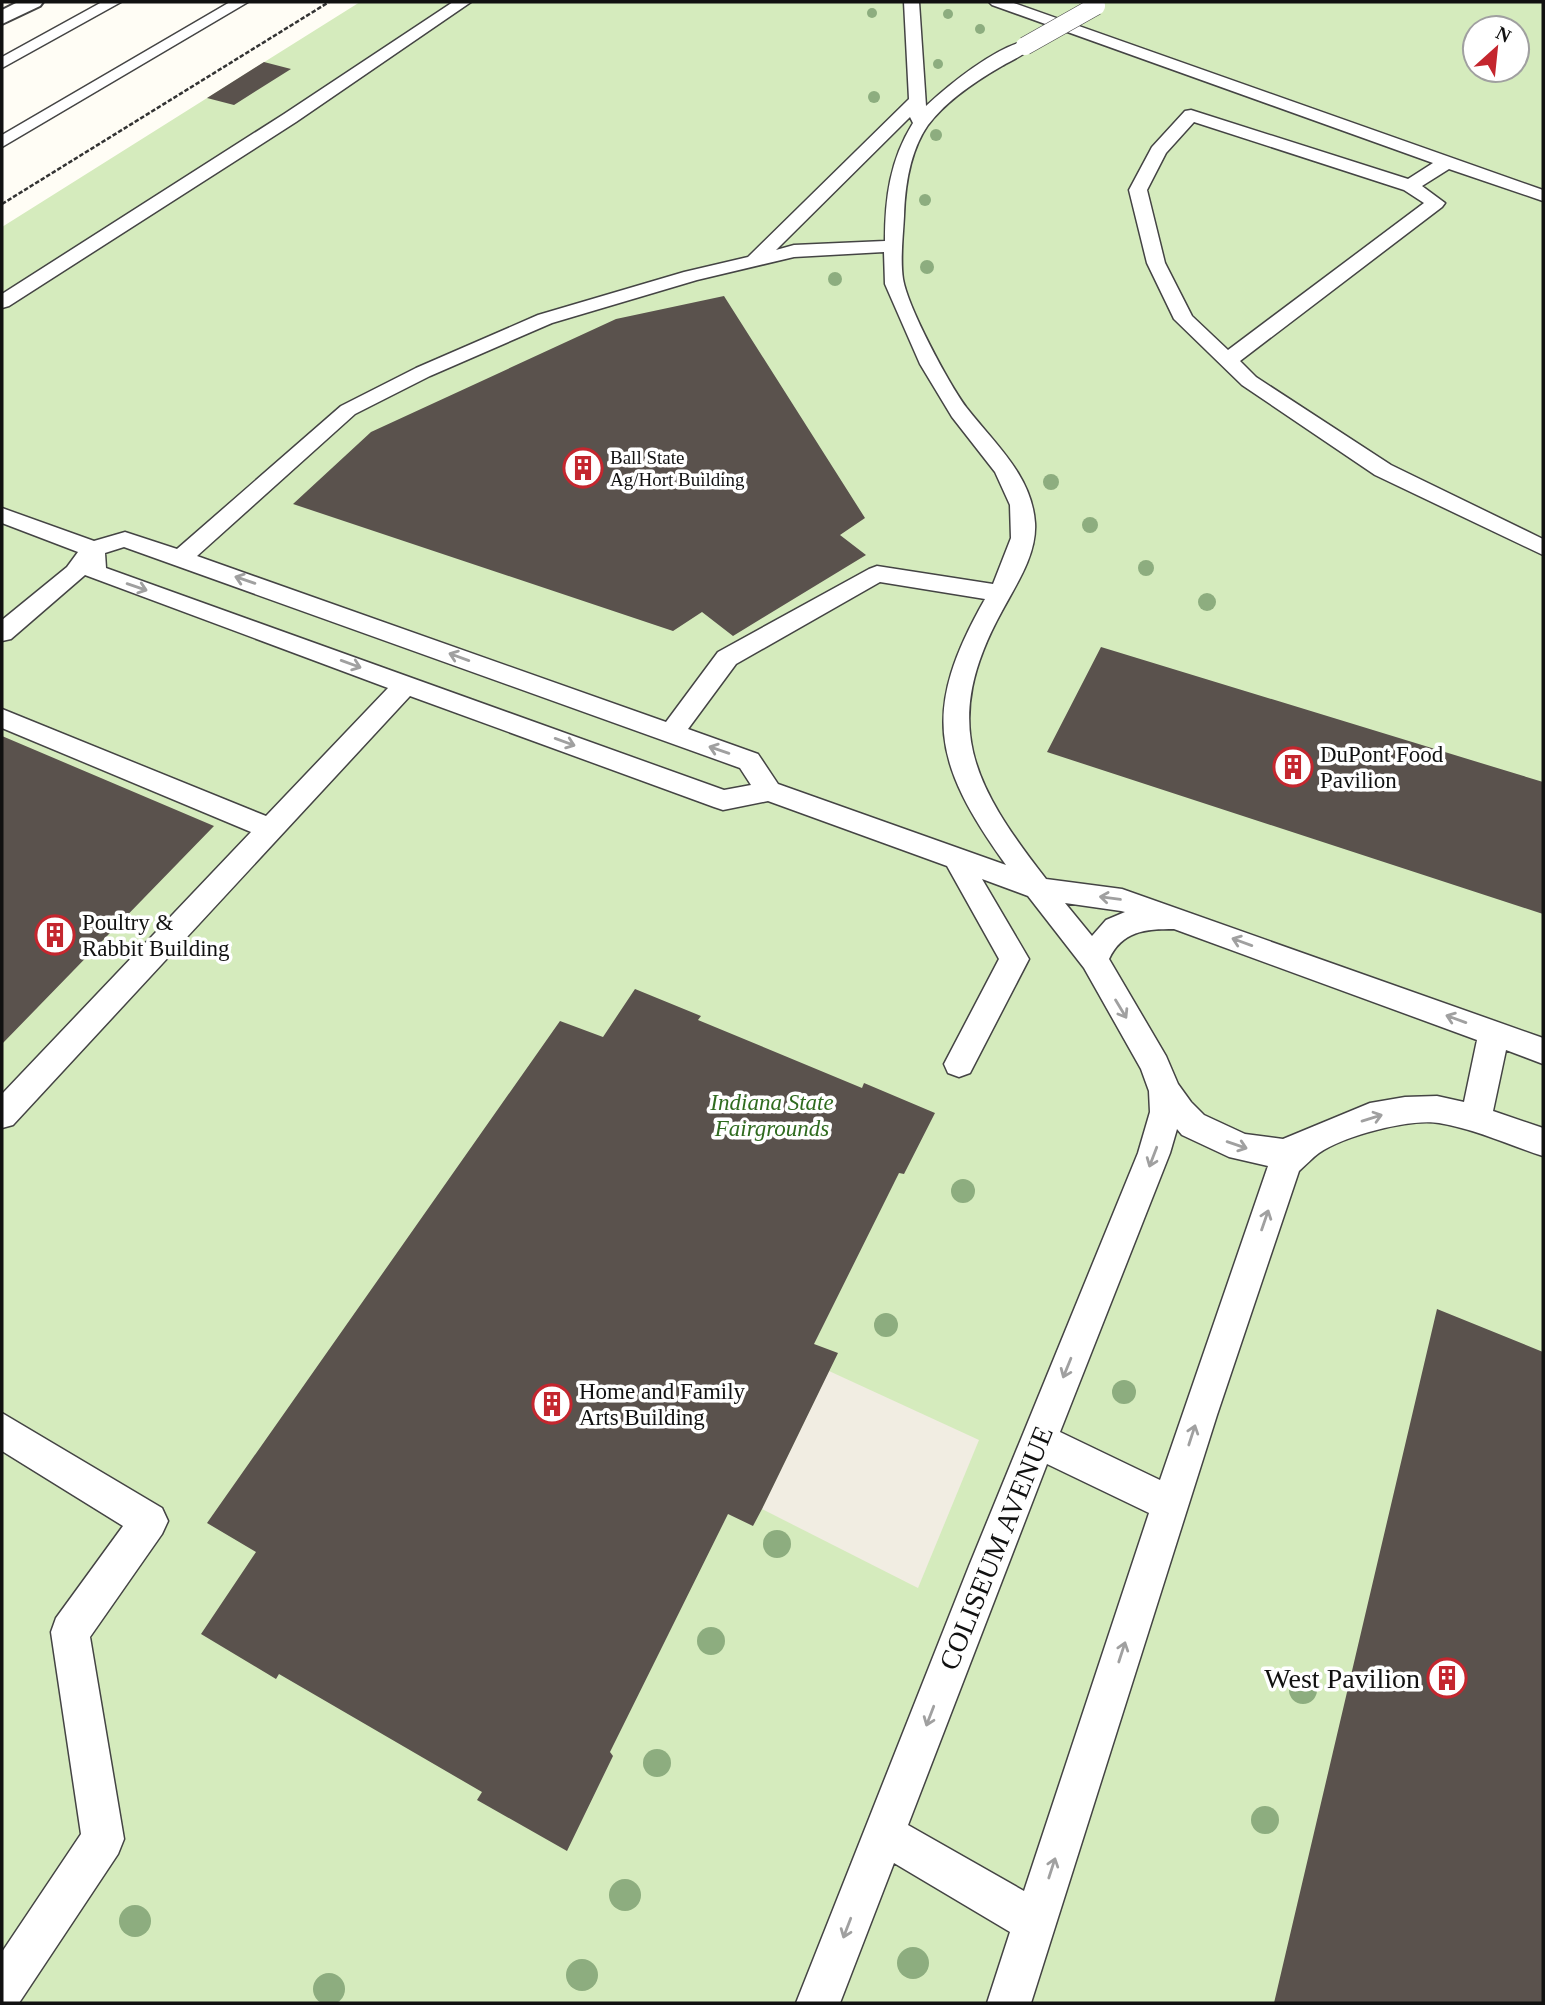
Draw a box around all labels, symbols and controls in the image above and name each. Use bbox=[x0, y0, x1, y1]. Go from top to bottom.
north arrow bbox=[1461, 14, 1531, 84]
text: N bbox=[1493, 22, 1515, 47]
building icon: Ball State Ag/Hort Building bbox=[562, 447, 604, 489]
place label: Ball State Ag/Hort Building bbox=[610, 447, 745, 490]
one-way arrow bbox=[234, 573, 256, 585]
one-way arrow bbox=[126, 582, 148, 594]
one-way arrow bbox=[448, 650, 470, 662]
one-way arrow bbox=[340, 659, 362, 671]
one-way arrow bbox=[553, 737, 575, 749]
place label: DuPont Food Pavilion bbox=[1320, 742, 1444, 793]
one-way arrow bbox=[709, 743, 731, 755]
building icon: DuPont Food Pavilion bbox=[1272, 746, 1314, 788]
one-way arrow bbox=[1099, 892, 1122, 905]
place label: Poultry & Rabbit Building bbox=[82, 910, 230, 961]
building icon: Poultry & Rabbit Building bbox=[34, 914, 76, 956]
one-way arrow bbox=[1232, 935, 1254, 947]
one-way arrow bbox=[1115, 998, 1129, 1018]
one-way arrow bbox=[1445, 1012, 1467, 1025]
park label: Indiana State Fairgrounds bbox=[709, 1090, 834, 1141]
one-way arrow bbox=[1360, 1110, 1382, 1123]
one-way arrow bbox=[1225, 1140, 1247, 1152]
one-way arrow bbox=[1145, 1145, 1158, 1167]
one-way arrow bbox=[1259, 1209, 1272, 1231]
one-way arrow bbox=[1060, 1356, 1073, 1378]
place label: Home and Family Arts Building bbox=[579, 1379, 746, 1430]
building icon: Home and Family Arts Building bbox=[531, 1383, 573, 1425]
street label: COLISEUM AVENUE bbox=[933, 1422, 1059, 1674]
one-way arrow bbox=[1187, 1425, 1199, 1447]
one-way arrow bbox=[1116, 1641, 1129, 1663]
building icon: West Pavilion bbox=[1426, 1657, 1468, 1699]
place label: West Pavilion bbox=[1264, 1663, 1420, 1694]
one-way arrow bbox=[922, 1705, 935, 1727]
one-way arrow bbox=[1047, 1858, 1059, 1880]
one-way arrow bbox=[840, 1917, 853, 1939]

